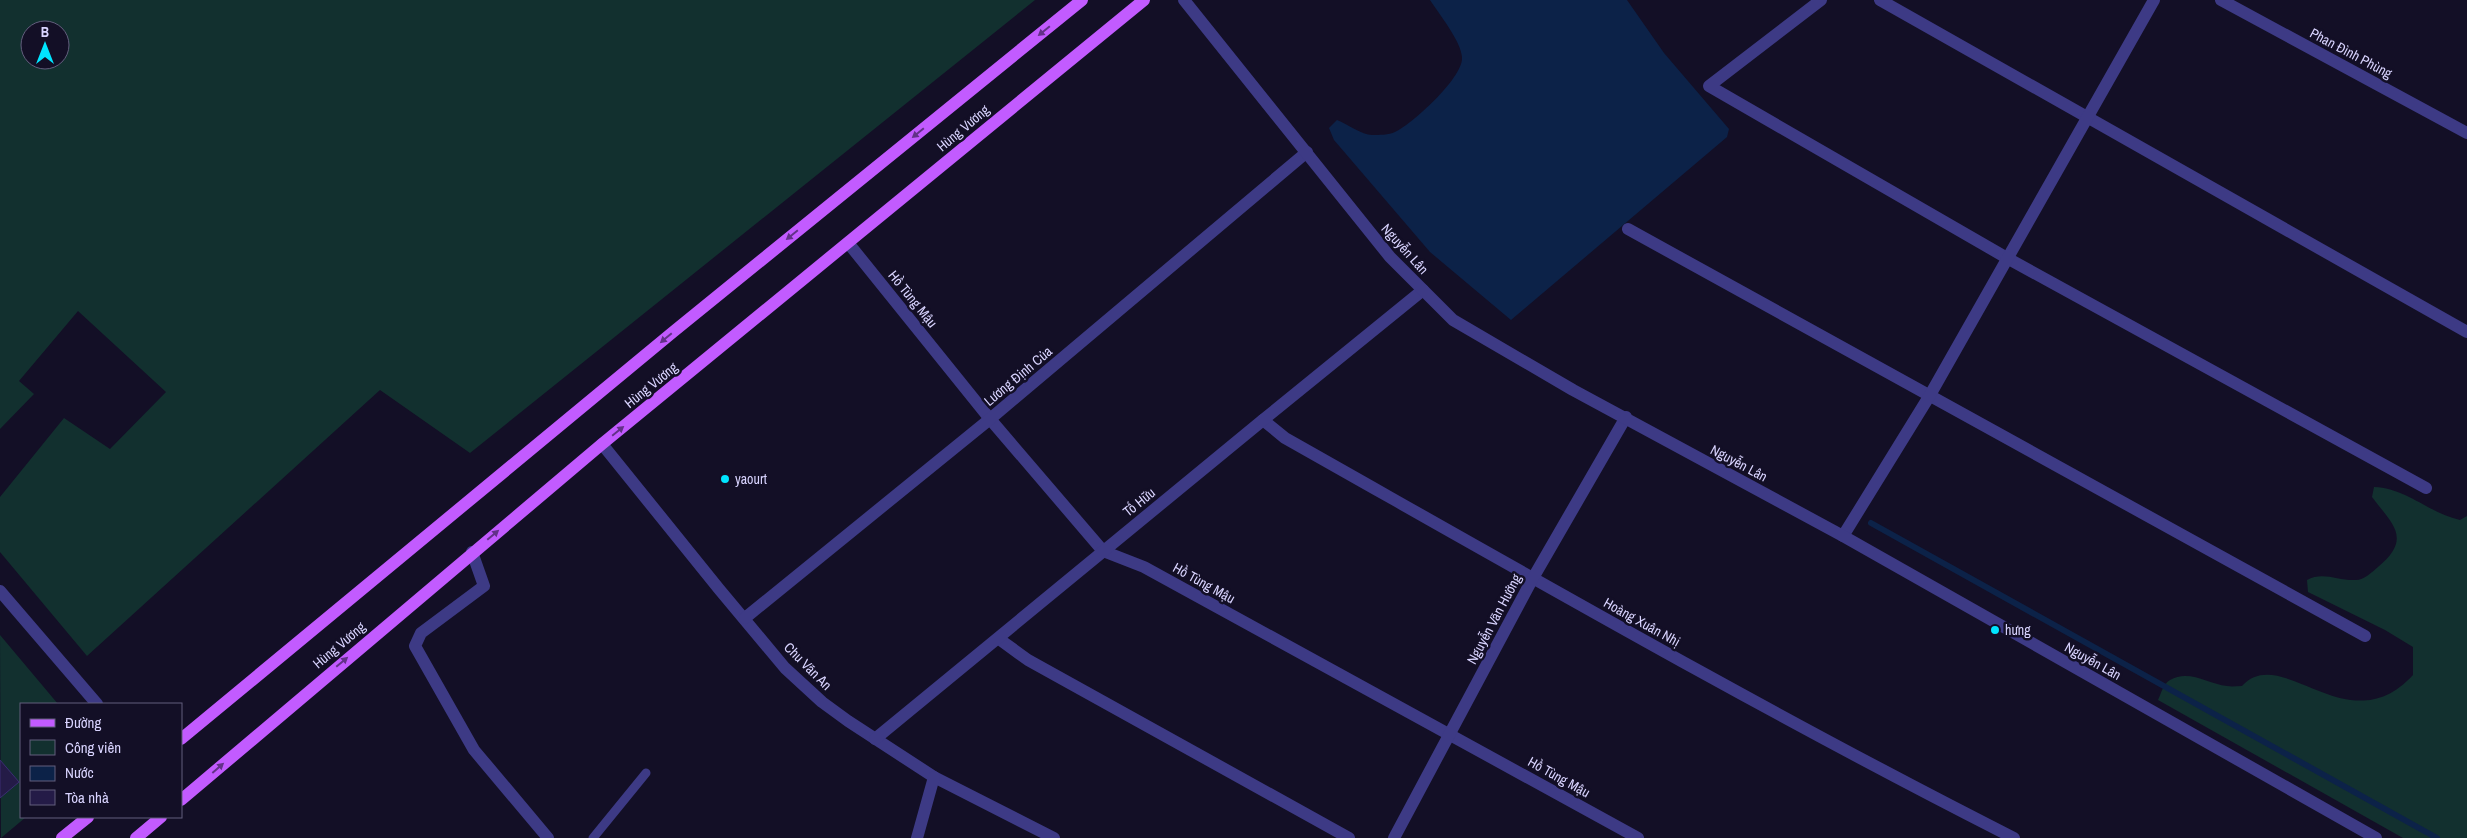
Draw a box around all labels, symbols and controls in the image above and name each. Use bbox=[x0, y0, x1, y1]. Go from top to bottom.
north arrow bbox=[20, 20, 70, 70]
text: B bbox=[41, 23, 49, 41]
street label: Phan Đình Phùng bbox=[2307, 24, 2396, 83]
one-way arrow bbox=[1038, 25, 1051, 36]
street label: Hùng Vương bbox=[933, 100, 994, 155]
one-way arrow bbox=[912, 128, 925, 139]
street label: Nguyễn Lân bbox=[1378, 220, 1432, 278]
one-way arrow bbox=[786, 229, 798, 241]
street label: Hồ Tùng Mậu bbox=[884, 267, 942, 331]
one-way arrow bbox=[660, 332, 672, 343]
street label: Lương Định Của bbox=[980, 342, 1056, 410]
street label: Hùng Vương bbox=[621, 358, 682, 412]
one-way arrow bbox=[611, 426, 624, 437]
street label: Nguyễn Lân bbox=[1707, 441, 1771, 485]
place label: yaourt bbox=[735, 470, 767, 488]
marker: yaourt bbox=[719, 473, 731, 485]
street label: Tố Hữu bbox=[1119, 484, 1159, 520]
one-way arrow bbox=[486, 529, 499, 540]
street label: Hồ Tùng Mậu bbox=[1170, 559, 1238, 607]
street label: Nguyễn Văn Hưởng bbox=[1463, 570, 1526, 667]
street label: Hoàng Xuân Nhị bbox=[1601, 594, 1683, 650]
street label: Hùng Vương bbox=[309, 617, 370, 672]
place label: hưng bbox=[2005, 621, 2031, 639]
marker: hưng bbox=[1989, 624, 2001, 636]
street label: Chu Văn An bbox=[780, 638, 836, 694]
street label: Nguyễn Lân bbox=[2062, 638, 2124, 684]
one-way arrow bbox=[335, 657, 348, 668]
legend bbox=[20, 703, 182, 818]
text: Đường bbox=[65, 712, 101, 733]
text: Công viên bbox=[65, 737, 121, 758]
street label: Hồ Tùng Mậu bbox=[1525, 753, 1593, 801]
text: Nước bbox=[65, 762, 94, 783]
one-way arrow bbox=[212, 762, 224, 774]
text: Tòa nhà bbox=[65, 787, 109, 808]

